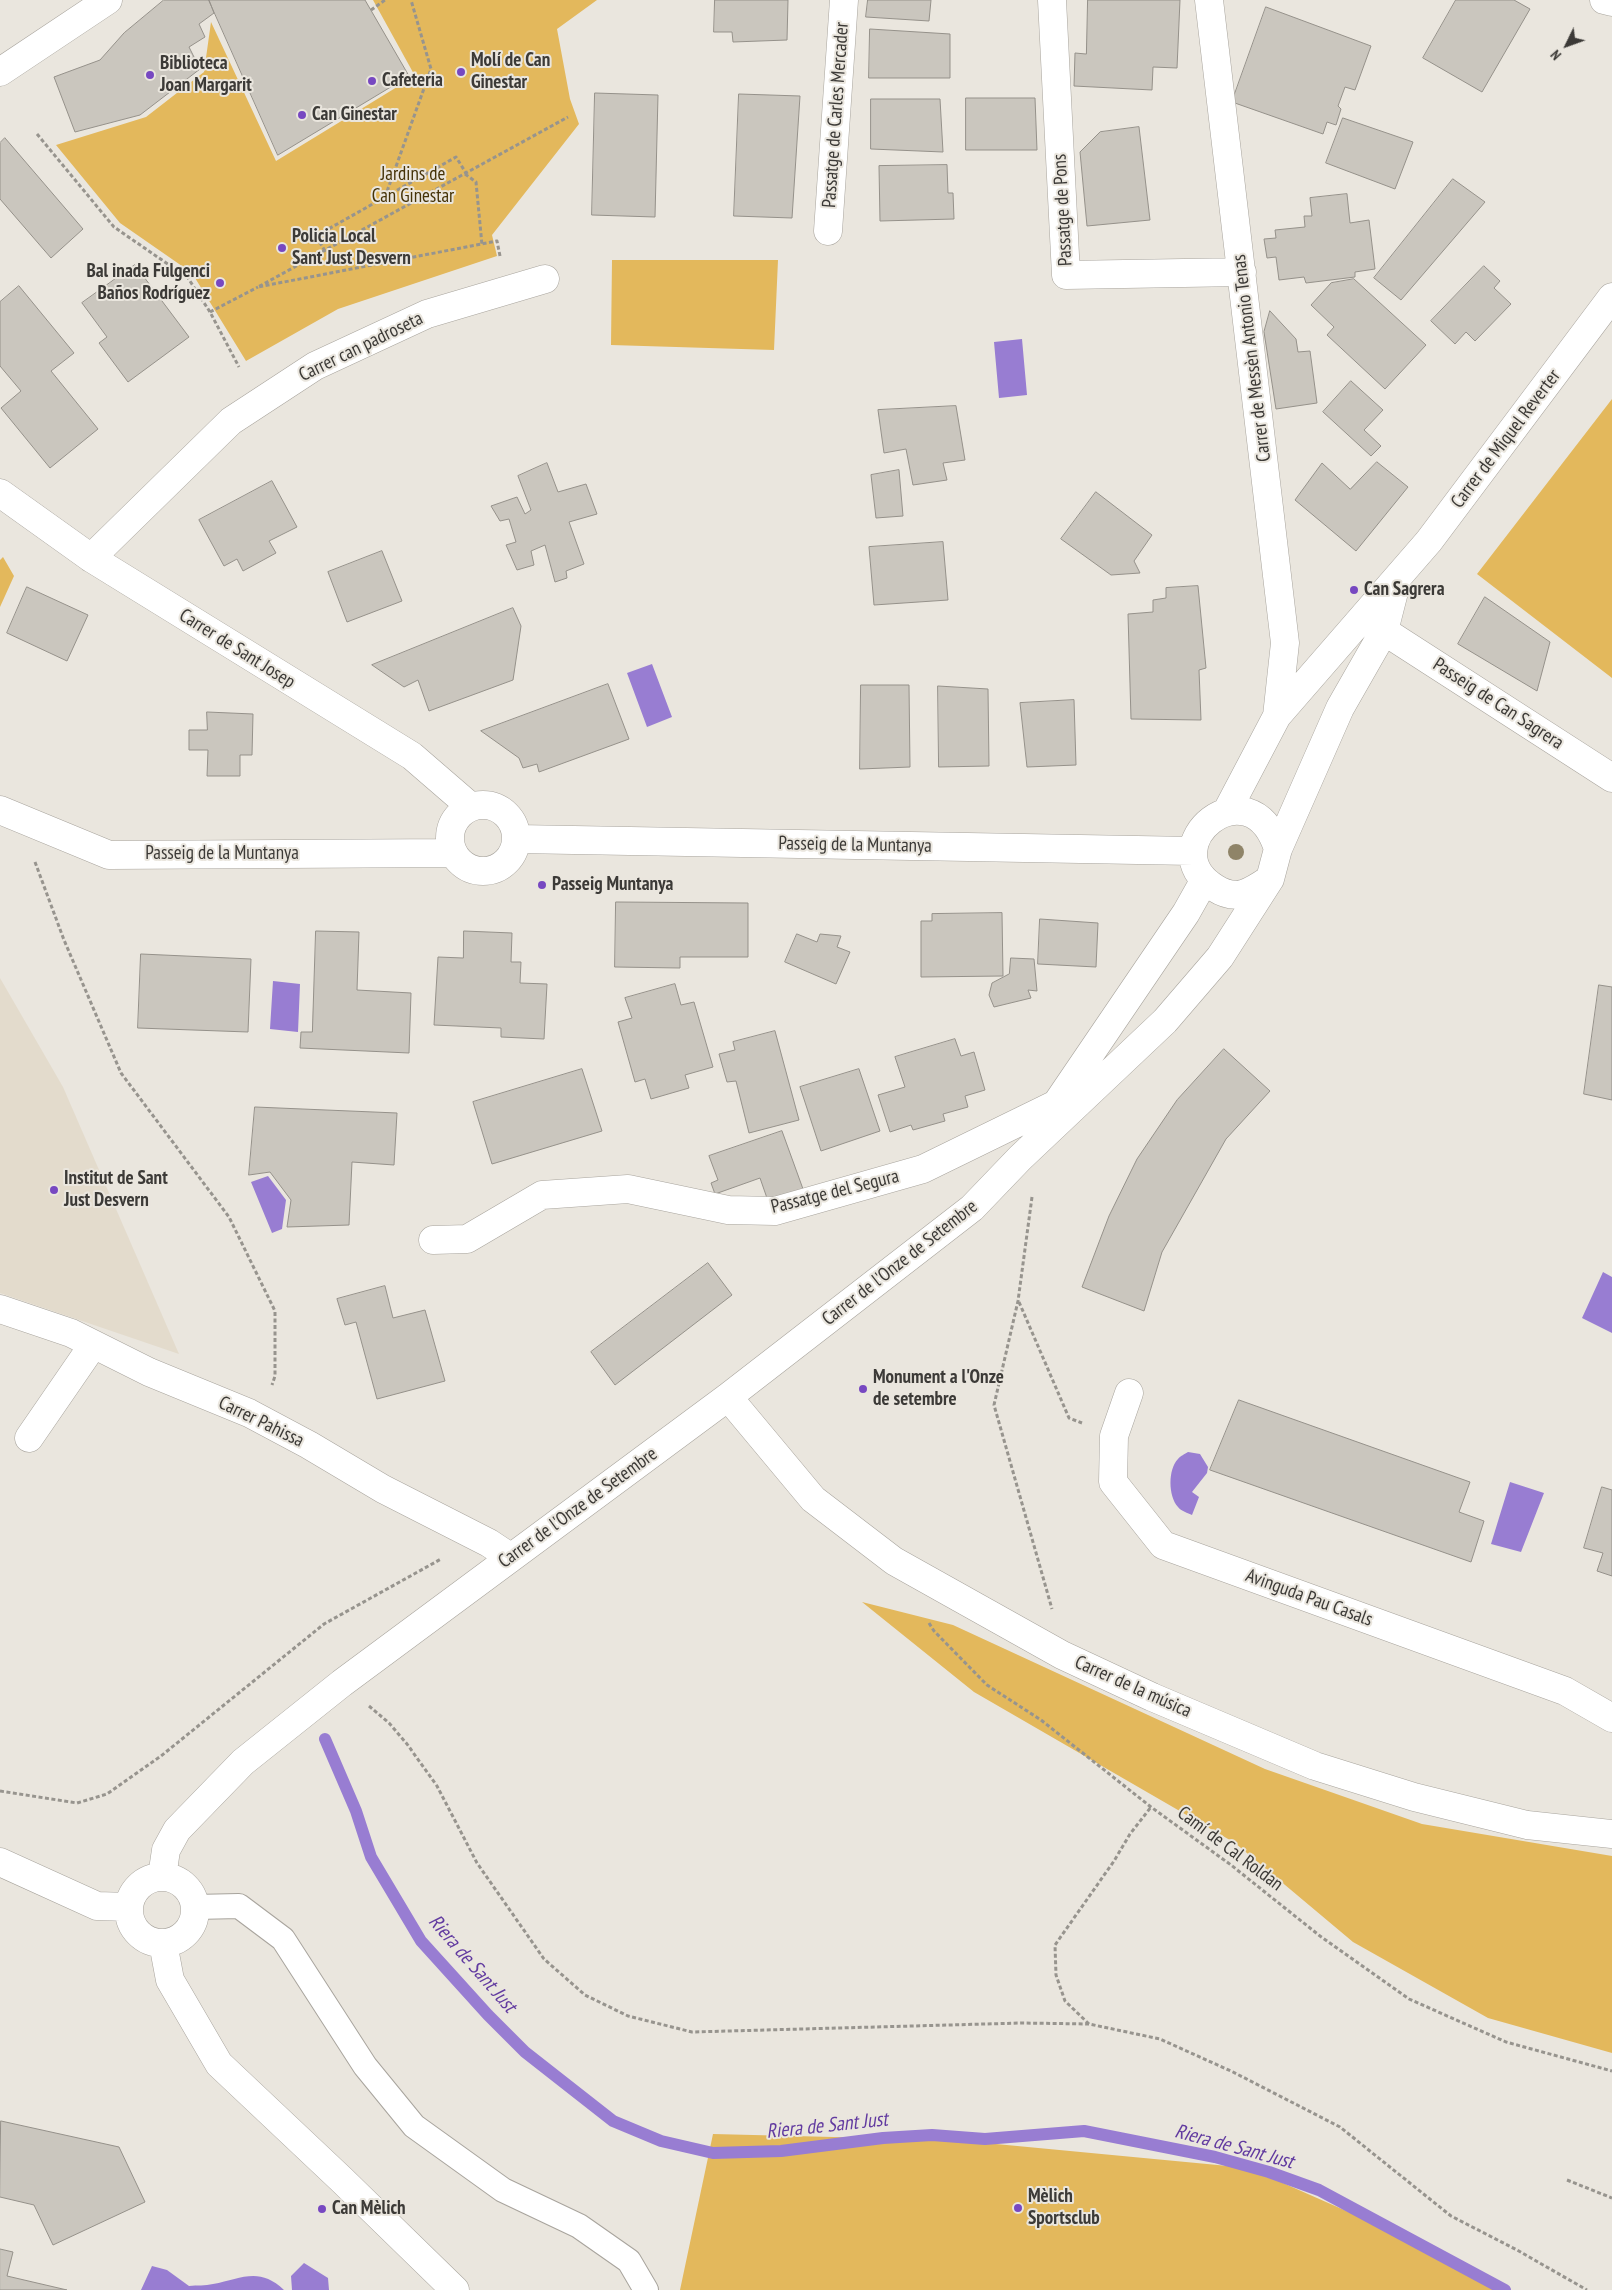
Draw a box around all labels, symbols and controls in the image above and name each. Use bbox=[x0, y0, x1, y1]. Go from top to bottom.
north arrow bbox=[1542, 20, 1592, 70]
street label: Passatge de Carles Mercader bbox=[818, 21, 854, 209]
text: N bbox=[1547, 46, 1565, 64]
place label: Molí de Can Ginestar bbox=[471, 50, 550, 94]
place label: Biblioteca Joan Margarit bbox=[160, 53, 252, 97]
marker: Molí de Can Ginestar bbox=[455, 66, 467, 78]
marker: Biblioteca Joan Margarit bbox=[144, 69, 156, 81]
place label: Cafeteria bbox=[382, 70, 443, 92]
marker: Cafeteria bbox=[366, 75, 378, 87]
place label: Can Ginestar bbox=[312, 104, 397, 126]
marker: Can Ginestar bbox=[296, 109, 308, 121]
street label: Passatge de Pons bbox=[1049, 153, 1077, 267]
park label: Jardins de Can Ginestar bbox=[372, 164, 454, 208]
place label: Policia Local Sant Just Desvern bbox=[292, 226, 411, 270]
marker: Policia Local Sant Just Desvern bbox=[276, 242, 288, 254]
street label: Carrer de Messèn Antonio Tenas bbox=[1228, 253, 1276, 463]
place label: Bal inada Fulgenci Baños Rodríguez bbox=[86, 261, 210, 305]
marker: Bal inada Fulgenci Baños Rodríguez bbox=[214, 277, 226, 289]
street label: Carrer can padroseta bbox=[295, 307, 427, 387]
street label: Carrer de Miquel Reverter bbox=[1446, 365, 1566, 513]
place label: Can Sagrera bbox=[1364, 579, 1445, 601]
marker: Can Sagrera bbox=[1348, 584, 1360, 596]
street label: Carrer de Sant Josep bbox=[175, 604, 299, 694]
street label: Passeig de Can Sagrera bbox=[1428, 653, 1568, 755]
street label: Passeig de la Muntanya bbox=[778, 832, 932, 858]
street label: Passeig de la Muntanya bbox=[145, 843, 299, 865]
place label: Passeig Muntanya bbox=[552, 874, 673, 896]
marker: Passeig Muntanya bbox=[536, 879, 548, 891]
street label: Passatge del Segura bbox=[769, 1165, 901, 1219]
place label: Institut de Sant Just Desvern bbox=[64, 1168, 168, 1212]
marker: Institut de Sant Just Desvern bbox=[48, 1184, 60, 1196]
street label: Carrer de l'Onze de Setembre bbox=[818, 1195, 982, 1331]
place label: Monument a l'Onze de setembre bbox=[873, 1367, 1004, 1411]
marker: Monument a l'Onze de setembre bbox=[857, 1383, 869, 1395]
street label: Carrer Pahissa bbox=[215, 1392, 307, 1452]
street label: Carrer de l'Onze de Setembre bbox=[494, 1443, 662, 1573]
street label: Avinguda Pau Casals bbox=[1242, 1564, 1376, 1632]
street label: Carrer de la música bbox=[1071, 1651, 1195, 1723]
street label: Camí de Cal Roldan bbox=[1173, 1802, 1287, 1896]
water label: Riera de Sant Just bbox=[423, 1910, 521, 2018]
water label: Riera de Sant Just bbox=[765, 2108, 889, 2144]
water label: Riera de Sant Just bbox=[1172, 2120, 1296, 2174]
place label: Mèlich Sportsclub bbox=[1028, 2186, 1100, 2230]
place label: Can Mèlich bbox=[332, 2198, 406, 2220]
marker: Mèlich Sportsclub bbox=[1012, 2202, 1024, 2214]
marker: Can Mèlich bbox=[316, 2203, 328, 2215]

